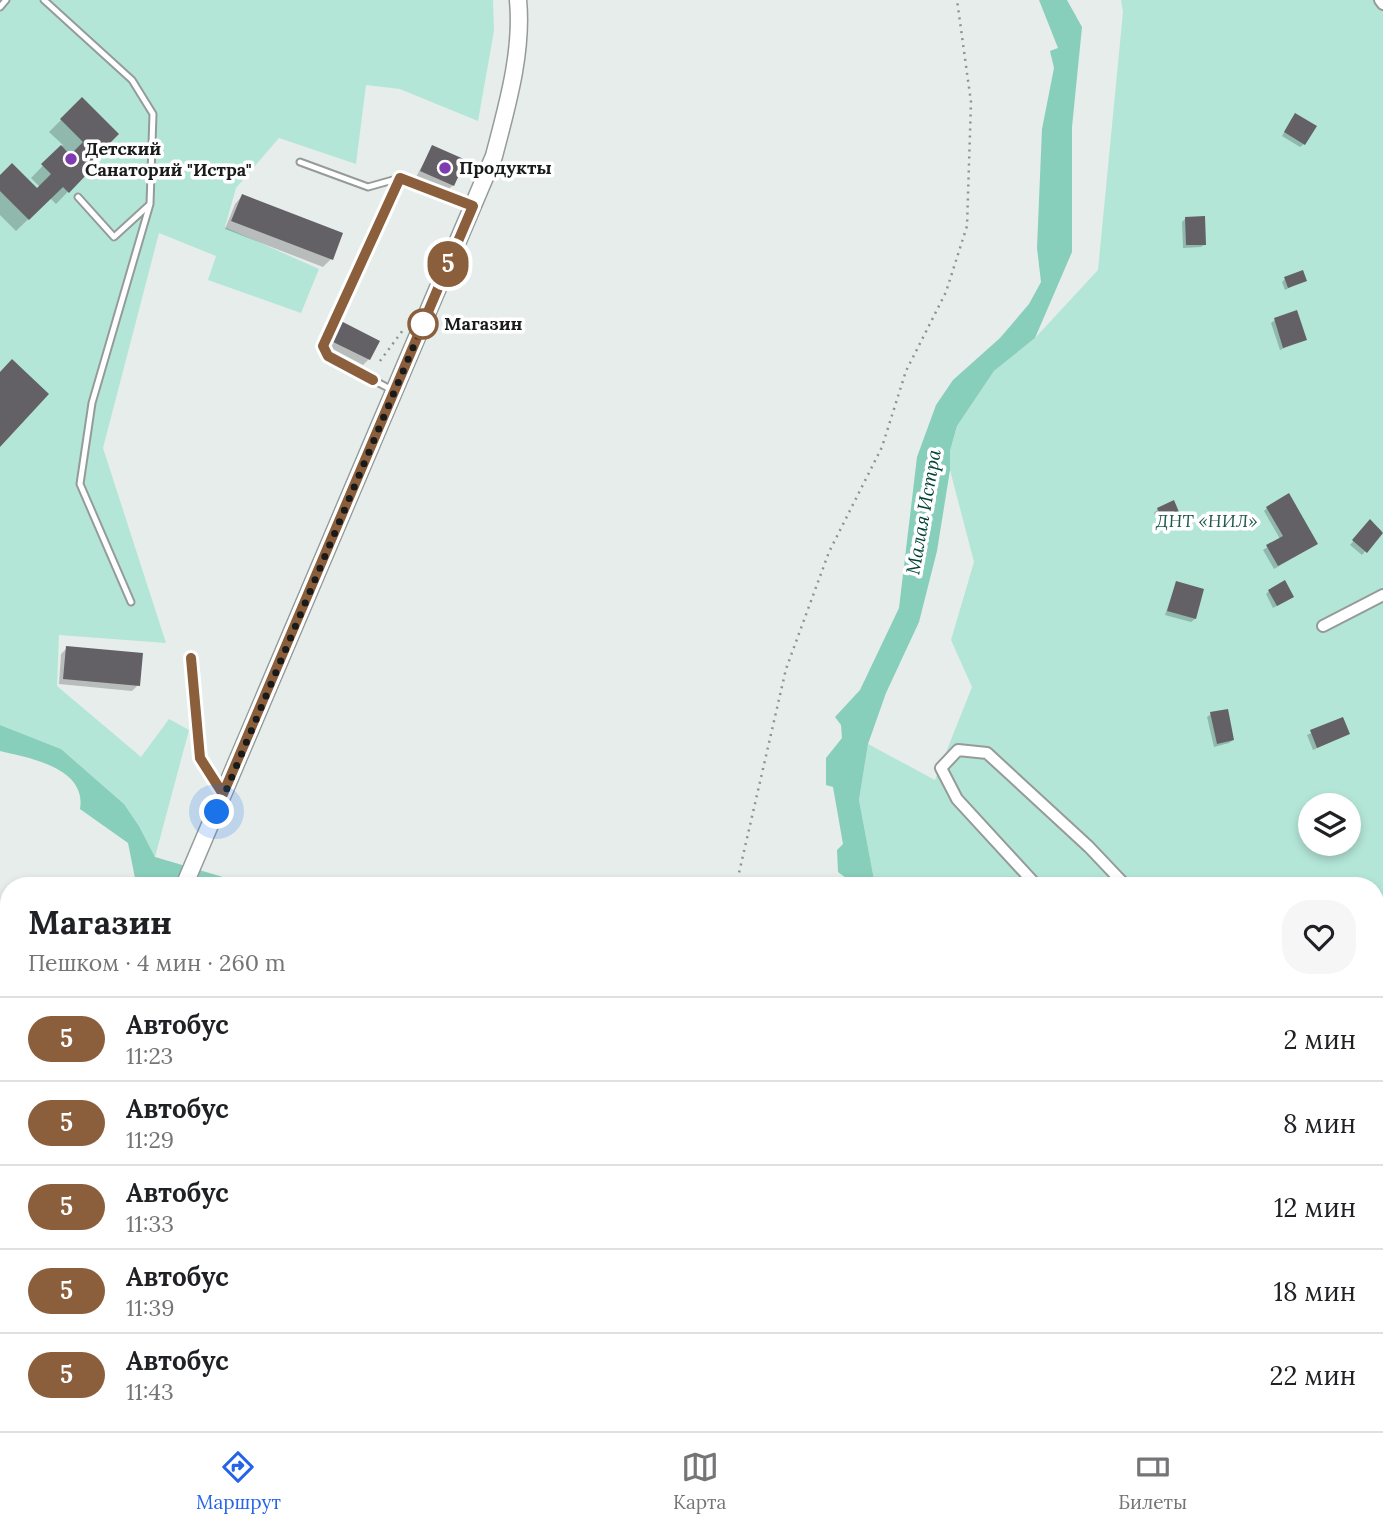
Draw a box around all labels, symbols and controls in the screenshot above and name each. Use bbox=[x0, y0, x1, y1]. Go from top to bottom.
place label: Детский Санаторий "Истра" bbox=[85, 137, 252, 181]
marker: Детский Санаторий "Истра" bbox=[63, 151, 79, 167]
place label: Продукты bbox=[459, 156, 552, 179]
marker: Продукты bbox=[437, 160, 453, 176]
line badge: 5 bbox=[425, 241, 471, 287]
text: 5 bbox=[442, 248, 454, 279]
marker: Магазин bbox=[408, 309, 438, 339]
place label: Магазин bbox=[444, 312, 523, 335]
water label: Малая Истра bbox=[900, 447, 946, 576]
park label: ДНТ «НИЛ» bbox=[1155, 509, 1258, 532]
map controls bbox=[1298, 793, 1361, 856]
button: layers bbox=[1298, 793, 1361, 856]
your location bbox=[199, 794, 234, 829]
button: heart bbox=[1282, 900, 1356, 974]
text: Магазин bbox=[28, 901, 172, 943]
text: Пешком · 4 мин · 260 m bbox=[28, 948, 286, 977]
text: Автобус bbox=[126, 1008, 229, 1041]
text: 5 bbox=[60, 1023, 73, 1054]
text: 2 мин bbox=[1284, 1023, 1356, 1056]
text: 11:23 bbox=[126, 1041, 173, 1070]
text: Автобус bbox=[126, 1092, 229, 1125]
text: 5 bbox=[60, 1107, 73, 1138]
text: 8 мин bbox=[1283, 1107, 1356, 1140]
text: 11:29 bbox=[126, 1125, 174, 1154]
text: Автобус bbox=[126, 1176, 229, 1209]
text: 5 bbox=[60, 1191, 73, 1222]
text: 12 мин bbox=[1274, 1191, 1356, 1224]
text: 11:33 bbox=[126, 1209, 174, 1238]
text: Автобус bbox=[126, 1260, 229, 1293]
text: 5 bbox=[60, 1275, 73, 1306]
text: 18 мин bbox=[1273, 1275, 1356, 1308]
text: 11:39 bbox=[126, 1293, 175, 1322]
text: Автобус bbox=[126, 1344, 229, 1377]
text: 5 bbox=[60, 1359, 73, 1390]
text: 22 мин bbox=[1270, 1359, 1356, 1392]
text: 11:43 bbox=[126, 1377, 174, 1406]
tab: Маршрут bbox=[196, 1448, 281, 1514]
tab: Карта bbox=[673, 1448, 726, 1514]
tab: Билеты bbox=[1118, 1448, 1187, 1514]

